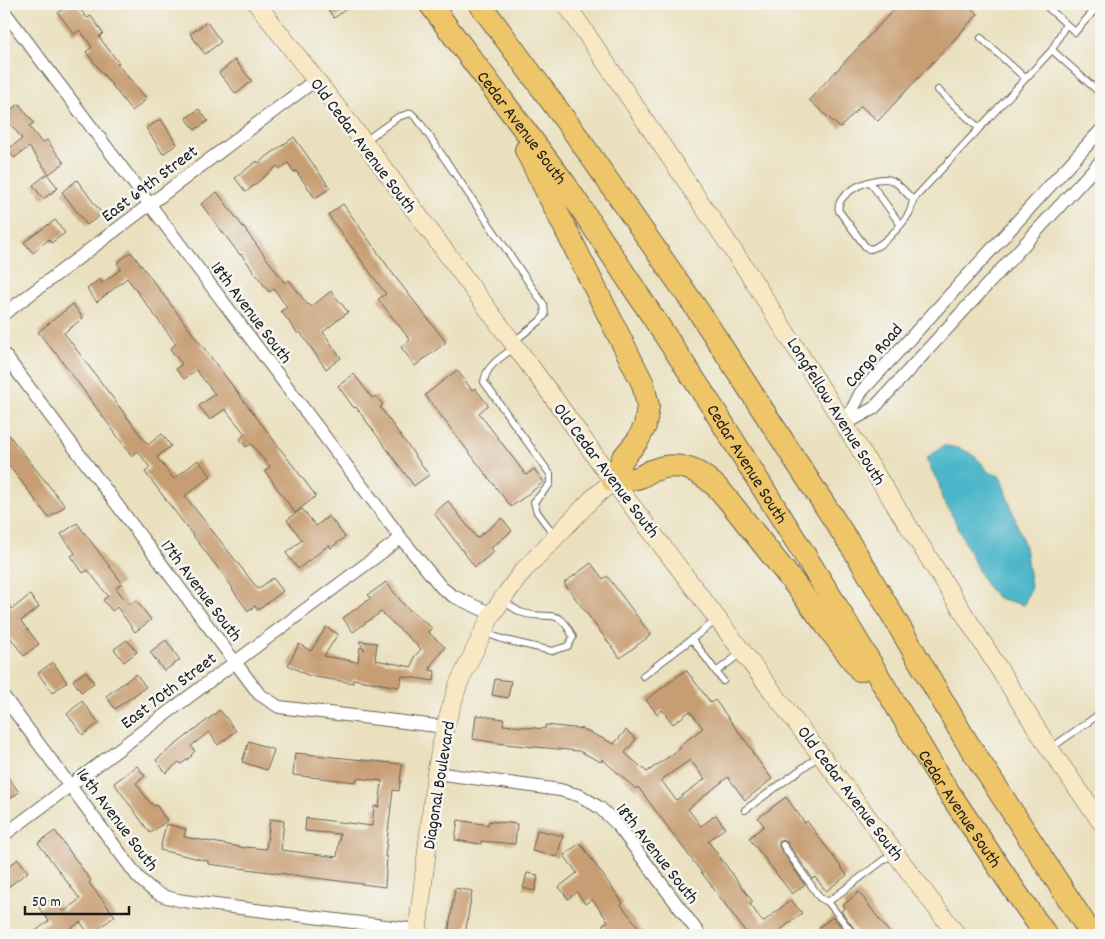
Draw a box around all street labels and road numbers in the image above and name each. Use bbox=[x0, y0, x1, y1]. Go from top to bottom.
street label: Cedar Avenue South bbox=[469, 67, 571, 191]
street label: Old Cedar Avenue South bbox=[303, 74, 421, 219]
street label: East 69th Street bbox=[97, 140, 204, 230]
street label: 18th Avenue South bbox=[203, 257, 297, 370]
street label: Cargo Road bbox=[840, 319, 910, 394]
street label: Longfellow Avenue South bbox=[779, 334, 891, 491]
street label: Old Cedar Avenue South bbox=[546, 399, 664, 544]
street label: Cedar Avenue South bbox=[699, 400, 792, 529]
street label: 17th Avenue South bbox=[153, 535, 247, 648]
street label: East 70th Street bbox=[116, 647, 223, 736]
street label: Diagonal Boulevard bbox=[418, 719, 463, 851]
street label: Old Cedar Avenue South bbox=[790, 722, 908, 867]
street label: Cedar Avenue South bbox=[910, 746, 1006, 874]
street label: 16th Avenue South bbox=[69, 764, 163, 877]
street label: 18th Avenue South bbox=[609, 799, 703, 910]

